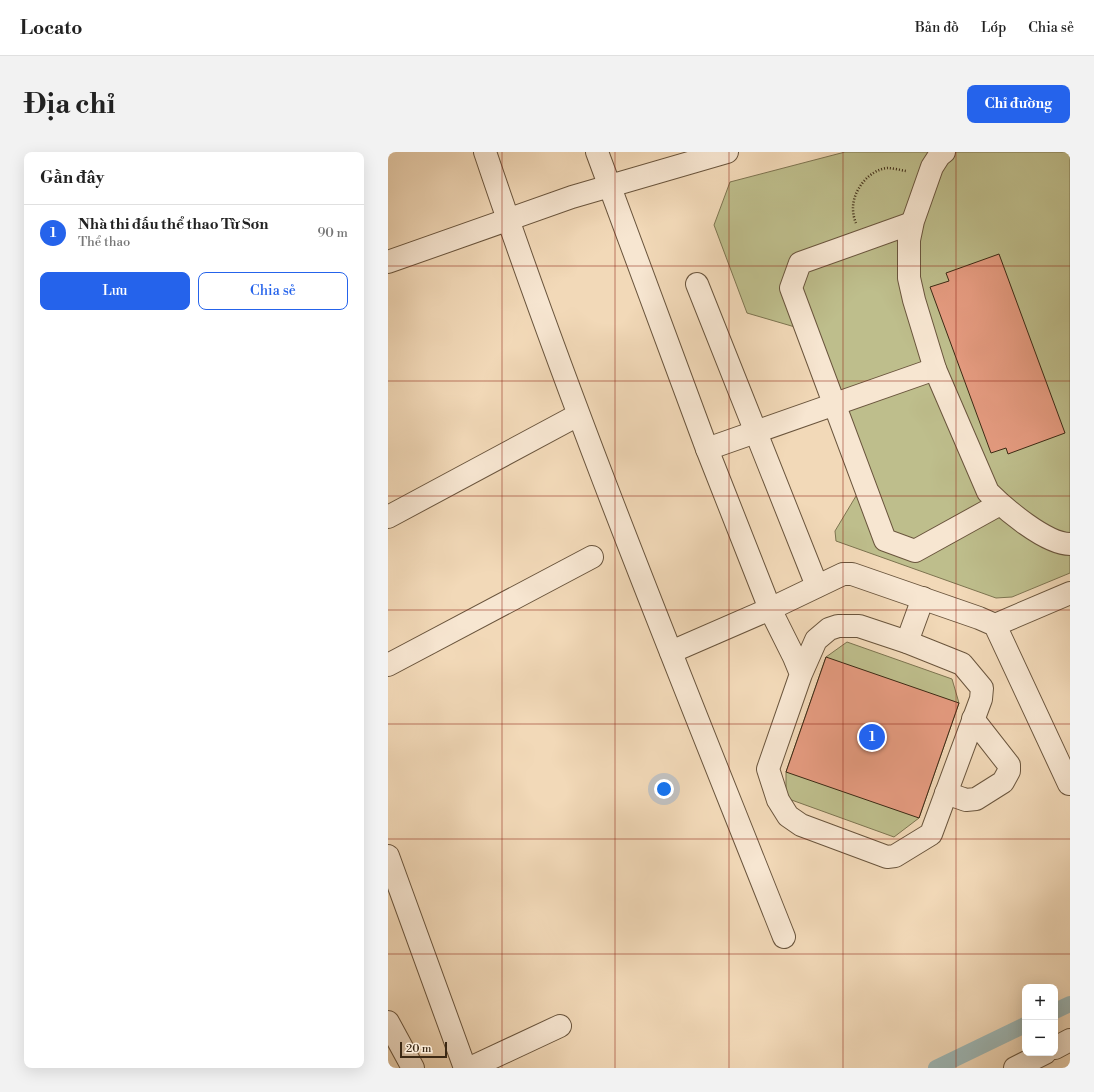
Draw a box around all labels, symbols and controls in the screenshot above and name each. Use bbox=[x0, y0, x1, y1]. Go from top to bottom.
text: Locato bbox=[20, 16, 82, 40]
text: Bản đồ bbox=[915, 19, 959, 37]
text: Lớp bbox=[981, 19, 1006, 37]
text: Chia sẻ bbox=[1028, 19, 1074, 37]
button: Chỉ đường bbox=[967, 85, 1070, 123]
text: Địa chỉ bbox=[24, 87, 116, 122]
text: Gần đây bbox=[40, 167, 104, 189]
text: Nhà thi đấu thể thao Từ Sơn bbox=[78, 215, 269, 234]
text: 1 bbox=[50, 225, 56, 241]
text: 90 m bbox=[317, 225, 348, 241]
text: Thể thao bbox=[78, 234, 130, 250]
button: Lưu bbox=[40, 272, 190, 310]
button: Chia sẻ bbox=[198, 272, 348, 310]
pin: 1 bbox=[859, 722, 885, 752]
your location bbox=[654, 779, 674, 799]
map controls bbox=[1022, 984, 1058, 1056]
button: + bbox=[1022, 984, 1058, 1020]
button: − bbox=[1022, 1020, 1058, 1056]
scale bar bbox=[400, 1040, 447, 1059]
text: 20 m bbox=[406, 1042, 431, 1056]

